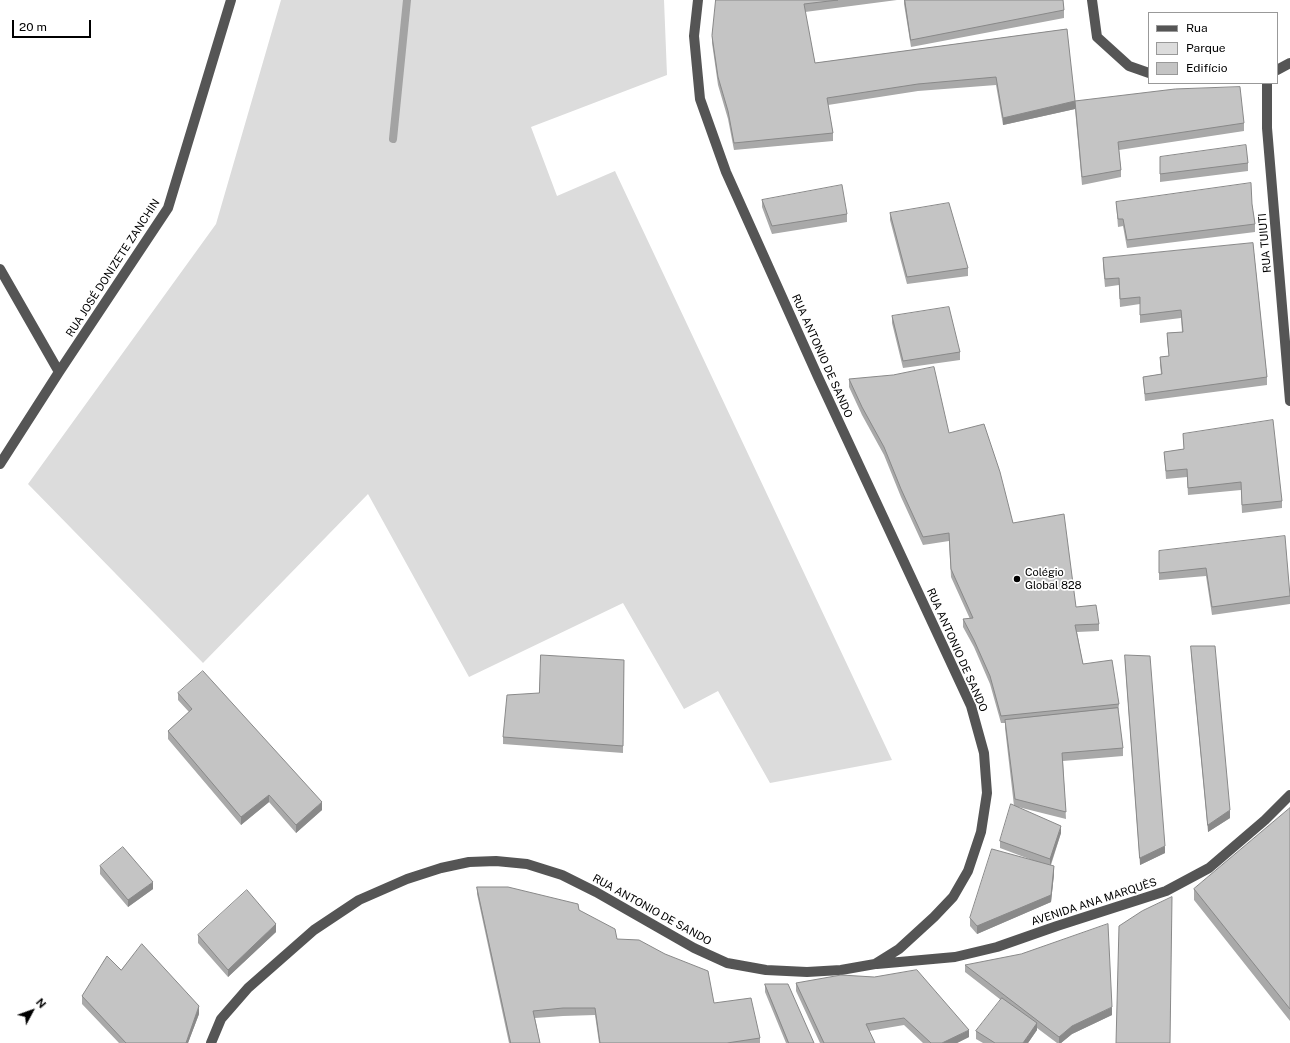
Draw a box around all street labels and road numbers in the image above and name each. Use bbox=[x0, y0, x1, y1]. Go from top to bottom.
street label: RUA JOSÉ DONIZETE ZANCHIN bbox=[63, 197, 163, 339]
street label: RUA TUIUTI bbox=[1256, 213, 1274, 273]
street label: RUA ANTONIO DE SANDO bbox=[789, 292, 855, 420]
street label: RUA ANTONIO DE SANDO bbox=[924, 586, 990, 714]
street label: RUA ANTONIO DE SANDO bbox=[590, 872, 714, 948]
street label: AVENIDA ANA MARQUÊS bbox=[1029, 875, 1159, 929]

